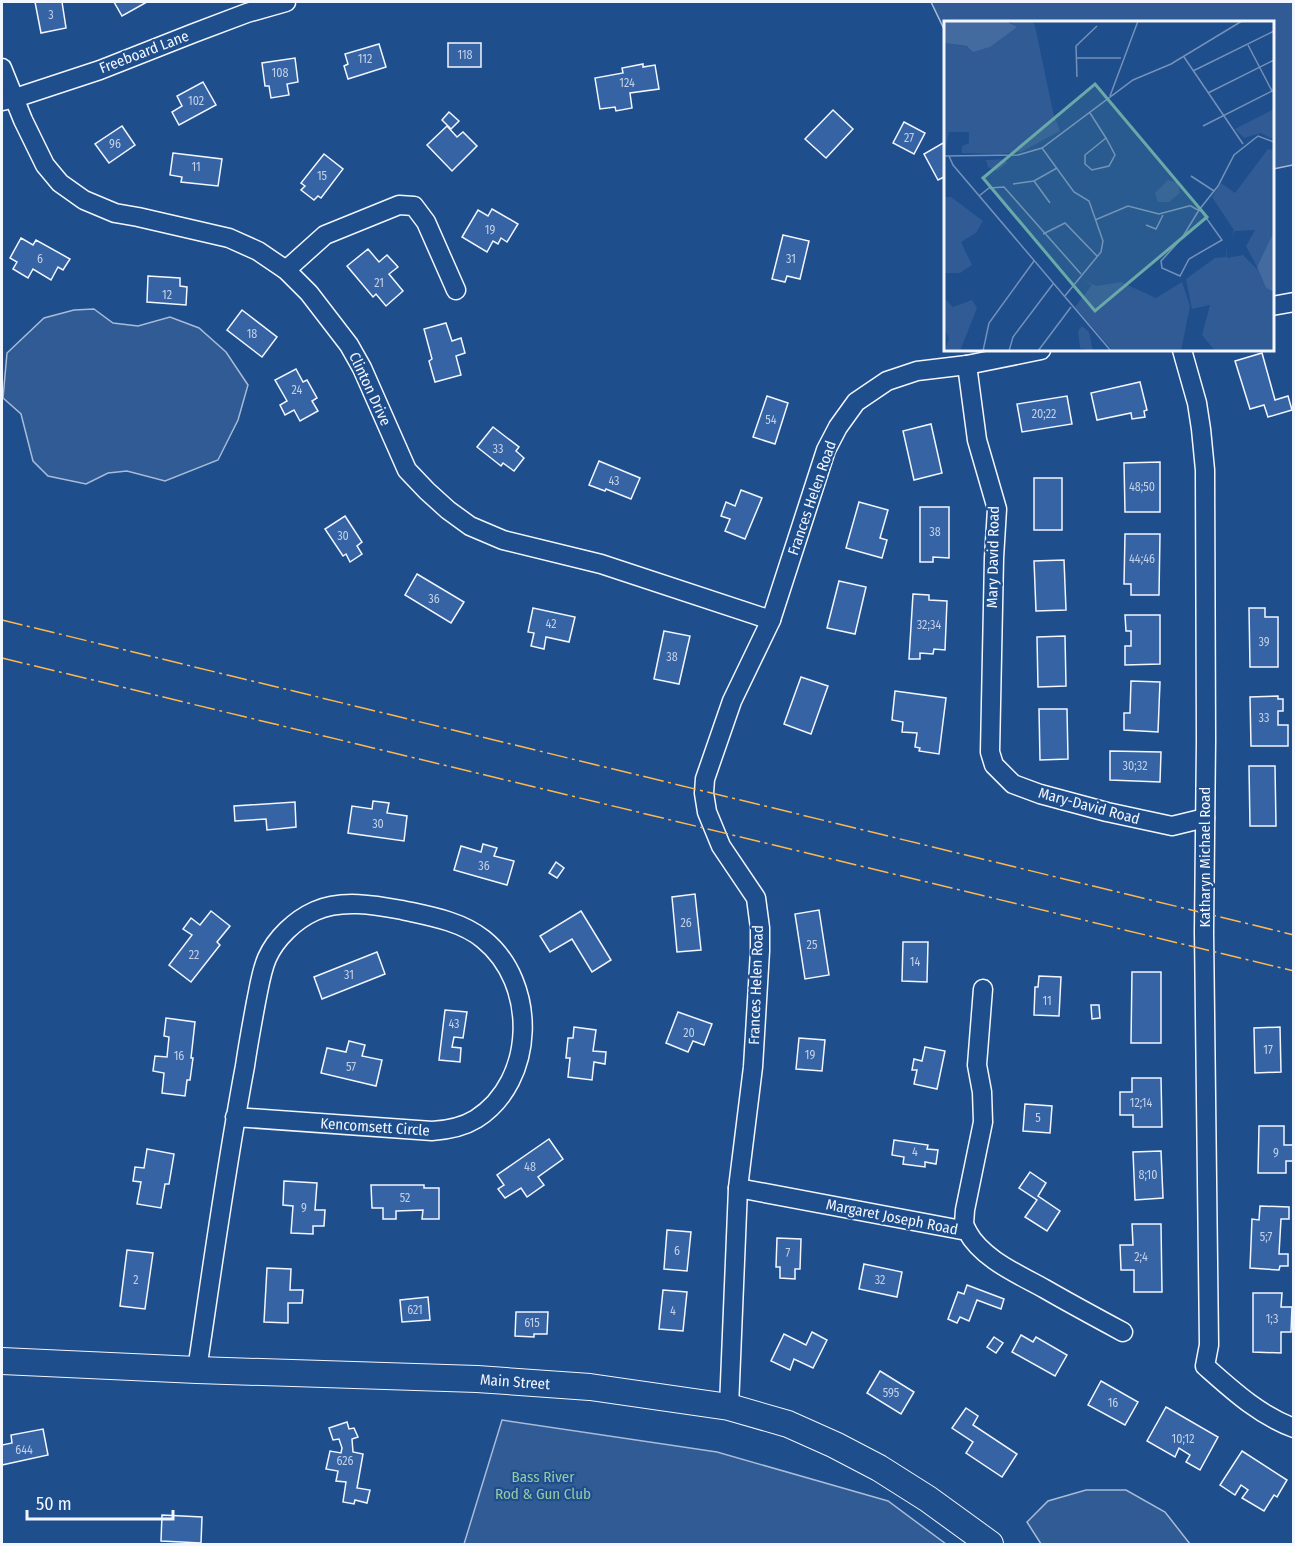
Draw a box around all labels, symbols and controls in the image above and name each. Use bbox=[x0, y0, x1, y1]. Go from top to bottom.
house number: 3 bbox=[48, 8, 54, 22]
inset map bbox=[944, 21, 1274, 351]
street label: Freeboard Lane bbox=[97, 27, 191, 77]
house number: 118 bbox=[457, 48, 473, 62]
house number: 112 bbox=[358, 52, 372, 66]
house number: 108 bbox=[272, 66, 288, 80]
house number: 124 bbox=[619, 76, 635, 90]
house number: 102 bbox=[188, 94, 204, 108]
house number: 27 bbox=[904, 131, 914, 145]
house number: 96 bbox=[109, 137, 121, 151]
house number: 11 bbox=[191, 160, 201, 174]
house number: 15 bbox=[317, 169, 328, 183]
house number: 19 bbox=[485, 223, 495, 237]
house number: 6 bbox=[37, 252, 43, 266]
house number: 31 bbox=[786, 252, 796, 266]
house number: 21 bbox=[374, 276, 384, 290]
house number: 12 bbox=[162, 288, 172, 302]
house number: 18 bbox=[247, 327, 257, 341]
street label: Clinton Drive bbox=[345, 349, 395, 429]
house number: 24 bbox=[292, 383, 303, 397]
house number: 20;22 bbox=[1032, 407, 1056, 421]
house number: 54 bbox=[765, 413, 777, 427]
street label: Frances Helen Road bbox=[784, 438, 840, 558]
house number: 33 bbox=[493, 442, 503, 456]
house number: 43 bbox=[608, 474, 620, 488]
house number: 48;50 bbox=[1129, 480, 1155, 494]
street label: Mary David Road bbox=[983, 506, 1003, 608]
house number: 38 bbox=[929, 525, 941, 539]
house number: 30 bbox=[337, 529, 349, 543]
house number: 44;46 bbox=[1129, 552, 1155, 566]
house number: 36 bbox=[428, 592, 440, 606]
house number: 42 bbox=[546, 617, 556, 631]
house number: 32;34 bbox=[917, 618, 941, 632]
house number: 39 bbox=[1258, 635, 1270, 649]
house number: 38 bbox=[666, 650, 678, 664]
house number: 33 bbox=[1259, 711, 1269, 725]
house number: 30;32 bbox=[1123, 759, 1147, 773]
street label: Mary-David Road bbox=[1036, 784, 1142, 828]
street label: Katharyn Michael Road bbox=[1196, 787, 1214, 927]
house number: 30 bbox=[372, 817, 384, 831]
house number: 36 bbox=[478, 859, 490, 873]
house number: 26 bbox=[680, 916, 692, 930]
street label: Frances Helen Road bbox=[745, 925, 767, 1045]
house number: 25 bbox=[807, 938, 818, 952]
house number: 22 bbox=[189, 948, 199, 962]
house number: 14 bbox=[910, 955, 920, 969]
house number: 31 bbox=[344, 968, 354, 982]
house number: 11 bbox=[1042, 994, 1052, 1008]
house number: 43 bbox=[448, 1017, 460, 1031]
house number: 20 bbox=[683, 1026, 695, 1040]
house number: 17 bbox=[1263, 1043, 1273, 1057]
house number: 19 bbox=[805, 1048, 815, 1062]
house number: 16 bbox=[174, 1049, 184, 1063]
house number: 57 bbox=[346, 1060, 356, 1074]
house number: 12;14 bbox=[1130, 1096, 1152, 1110]
house number: 5 bbox=[1035, 1111, 1041, 1125]
street label: Kencomsett Circle bbox=[320, 1114, 430, 1140]
house number: 4 bbox=[912, 1145, 918, 1159]
house number: 9 bbox=[1273, 1146, 1279, 1160]
house number: 48 bbox=[524, 1160, 536, 1174]
house number: 8;10 bbox=[1139, 1168, 1157, 1182]
house number: 52 bbox=[400, 1191, 410, 1205]
street label: Margaret Joseph Road bbox=[824, 1195, 960, 1239]
house number: 9 bbox=[301, 1201, 307, 1215]
house number: 5;7 bbox=[1260, 1230, 1272, 1244]
house number: 6 bbox=[674, 1244, 680, 1258]
house number: 7 bbox=[786, 1246, 791, 1260]
house number: 2;4 bbox=[1134, 1250, 1148, 1264]
house number: 2 bbox=[133, 1273, 139, 1287]
house number: 32 bbox=[875, 1273, 885, 1287]
house number: 621 bbox=[407, 1303, 423, 1317]
house number: 4 bbox=[670, 1304, 676, 1318]
house number: 1;3 bbox=[1266, 1312, 1278, 1326]
house number: 615 bbox=[524, 1316, 540, 1330]
street label: Main Street bbox=[479, 1371, 551, 1393]
house number: 595 bbox=[883, 1386, 900, 1400]
house number: 16 bbox=[1108, 1396, 1118, 1410]
house number: 10;12 bbox=[1172, 1432, 1194, 1446]
house number: 644 bbox=[15, 1443, 33, 1457]
house number: 626 bbox=[336, 1454, 354, 1468]
park label: Bass River Rod & Gun Club bbox=[495, 1468, 591, 1503]
scale bar bbox=[27, 1483, 172, 1521]
text: 50 m bbox=[36, 1493, 72, 1515]

